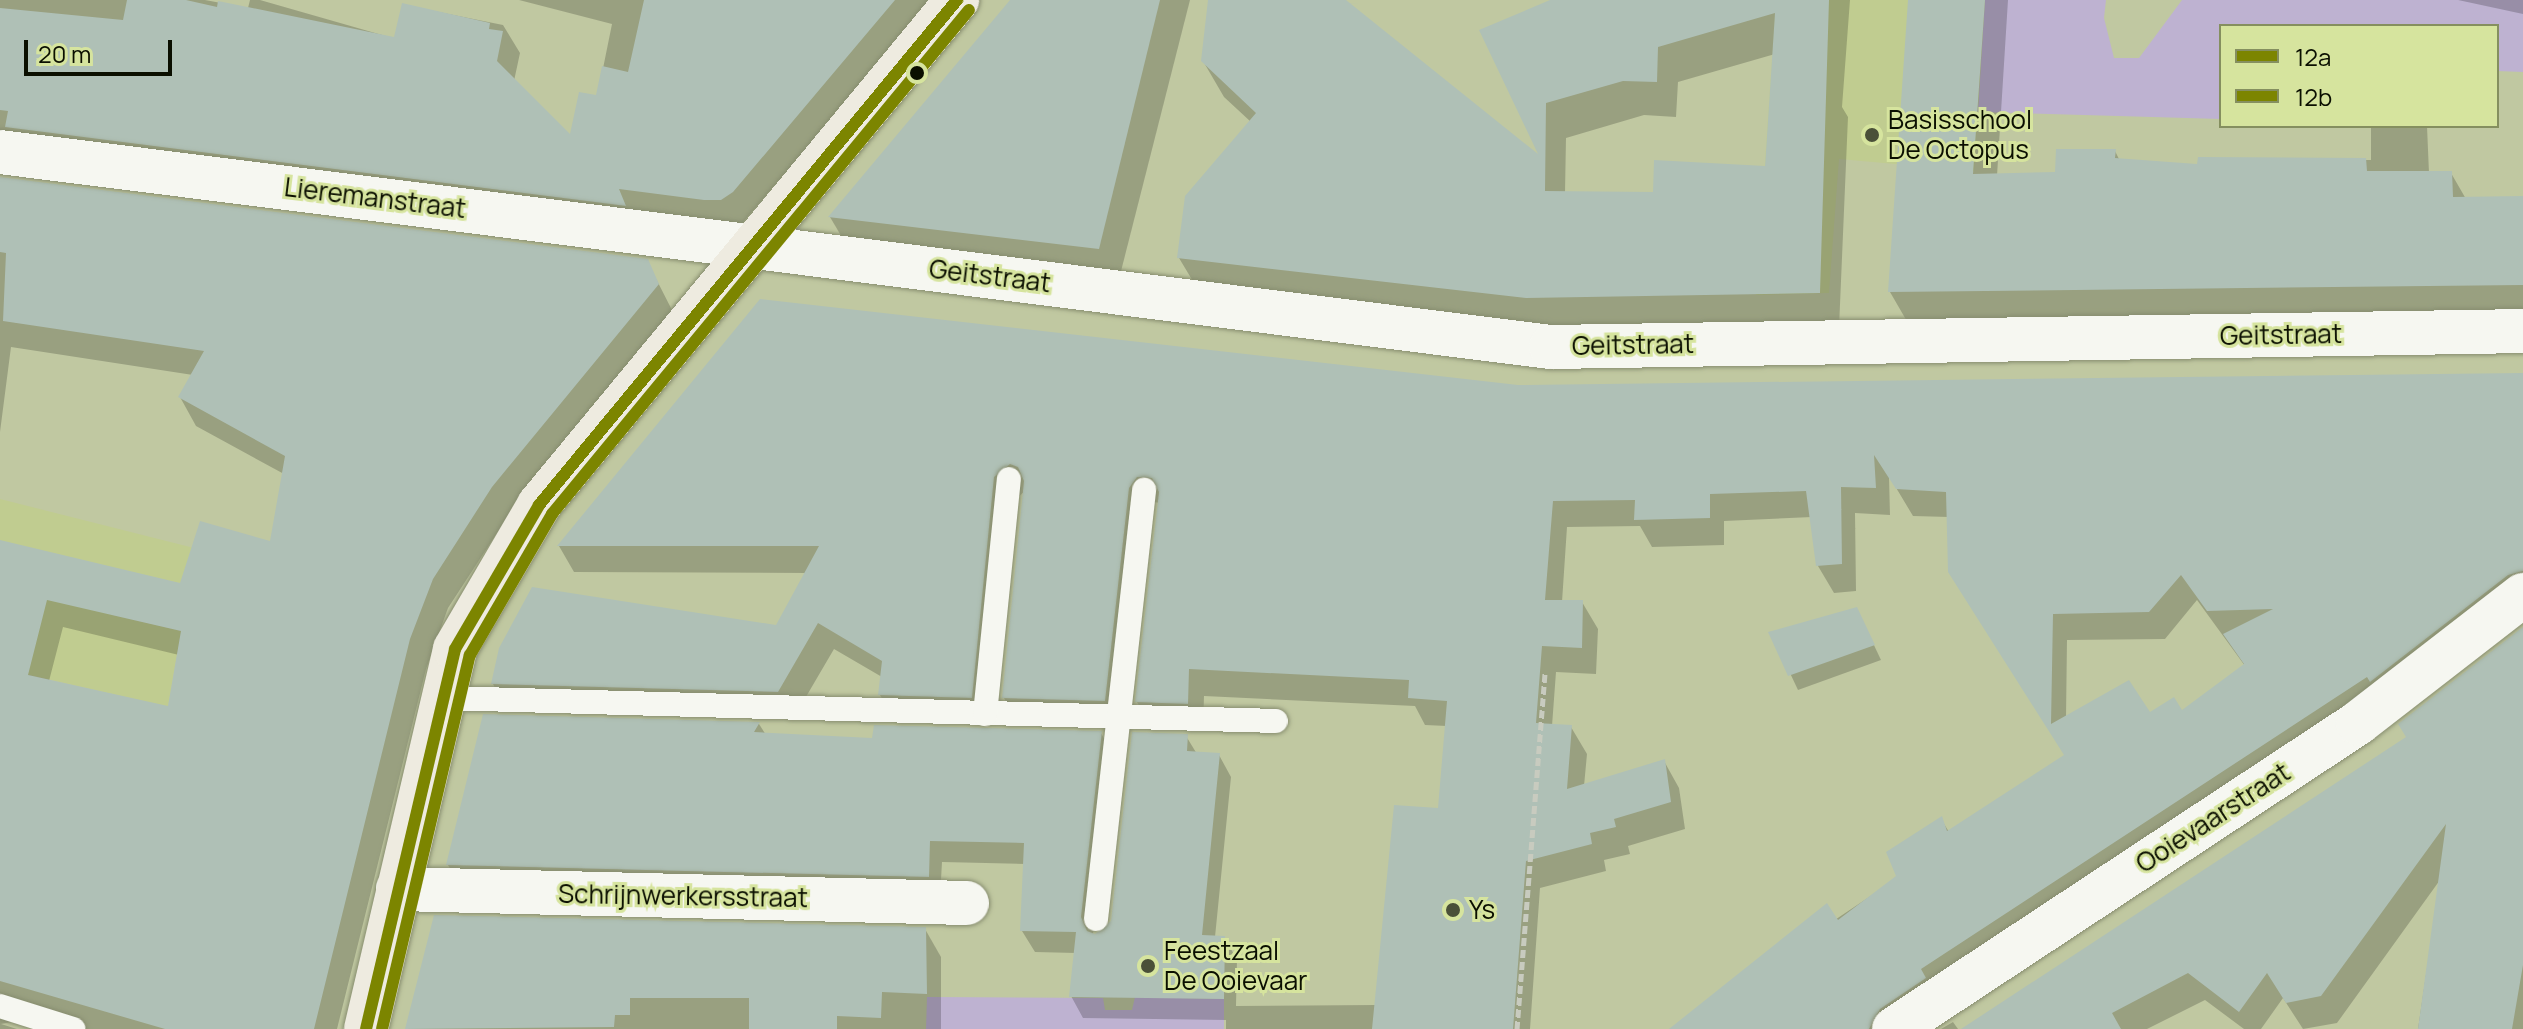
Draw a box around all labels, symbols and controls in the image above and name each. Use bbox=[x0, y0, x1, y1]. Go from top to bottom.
scale bar bbox=[28, 24, 176, 74]
legend bbox=[2219, 24, 2499, 128]
text: 20 m bbox=[38, 37, 91, 70]
text: 12a bbox=[2295, 40, 2331, 73]
unlabelled marker bbox=[909, 65, 925, 81]
text: 12b bbox=[2295, 80, 2332, 113]
place label: Basisschool De Octopus bbox=[1888, 104, 2032, 166]
marker: Basisschool De Octopus bbox=[1863, 126, 1881, 144]
street label: Lieremanstraat bbox=[282, 171, 468, 225]
street label: Geitstraat bbox=[927, 253, 1053, 299]
street label: Geitstraat bbox=[2220, 318, 2342, 352]
street label: Geitstraat bbox=[1572, 328, 1694, 362]
street label: Ooievaarstraat bbox=[2130, 757, 2296, 879]
street label: Schrijnwerkersstraat bbox=[558, 878, 808, 914]
place label: Ys bbox=[1469, 894, 1495, 926]
marker: Ys bbox=[1444, 901, 1462, 919]
place label: Feestzaal De Ooievaar bbox=[1164, 935, 1307, 996]
marker: Feestzaal De Ooievaar bbox=[1139, 957, 1157, 975]

